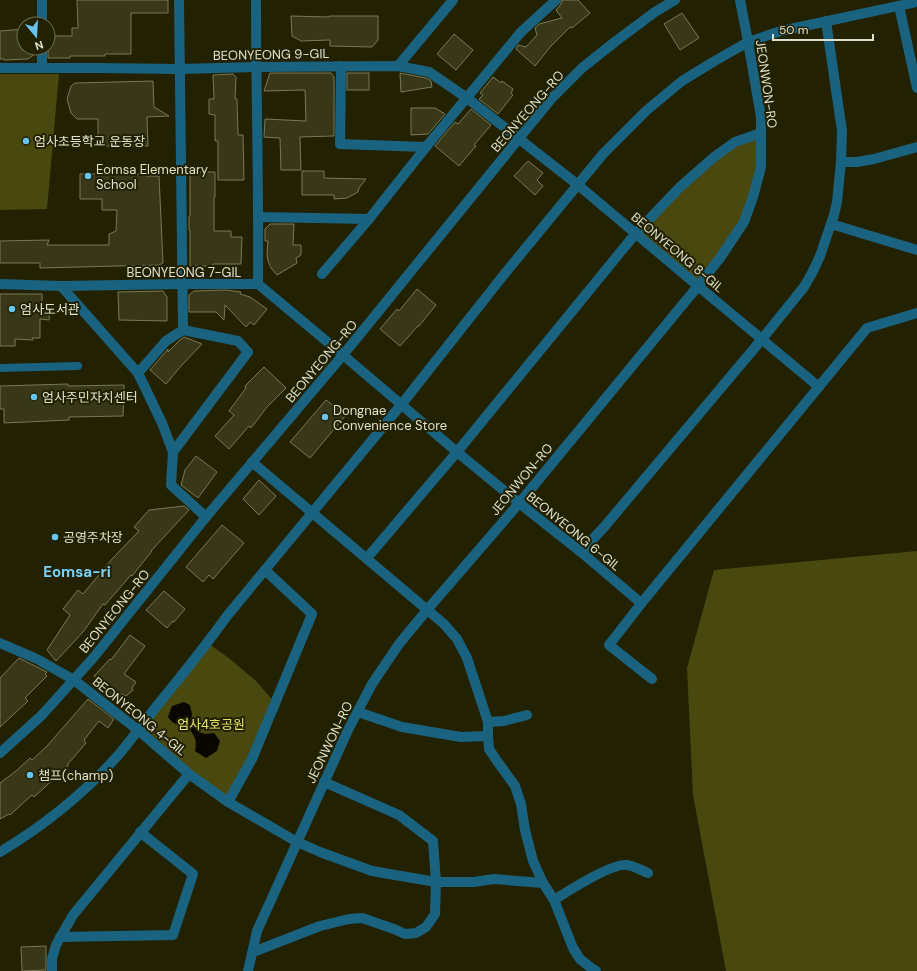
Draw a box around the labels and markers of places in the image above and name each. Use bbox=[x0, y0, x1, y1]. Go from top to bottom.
place label: 엄사초등학교 운동장 bbox=[34, 133, 145, 150]
marker: 엄사초등학교 운동장 bbox=[21, 136, 31, 146]
place label: Eomsa Elementary School bbox=[96, 161, 208, 193]
marker: Eomsa Elementary School bbox=[83, 171, 93, 181]
place label: 엄사도서관 bbox=[20, 301, 80, 318]
marker: 엄사도서관 bbox=[7, 304, 17, 314]
place label: 엄사주민자치센터 bbox=[42, 389, 138, 406]
marker: 엄사주민자치센터 bbox=[29, 392, 39, 402]
place label: Dongnae Convenience Store bbox=[333, 402, 447, 434]
marker: Dongnae Convenience Store bbox=[320, 412, 330, 422]
place label: 공영주차장 bbox=[63, 529, 123, 546]
marker: 공영주차장 bbox=[50, 532, 60, 542]
place label: 챔프(champ) bbox=[38, 767, 113, 784]
marker: 챔프(champ) bbox=[25, 770, 35, 780]

